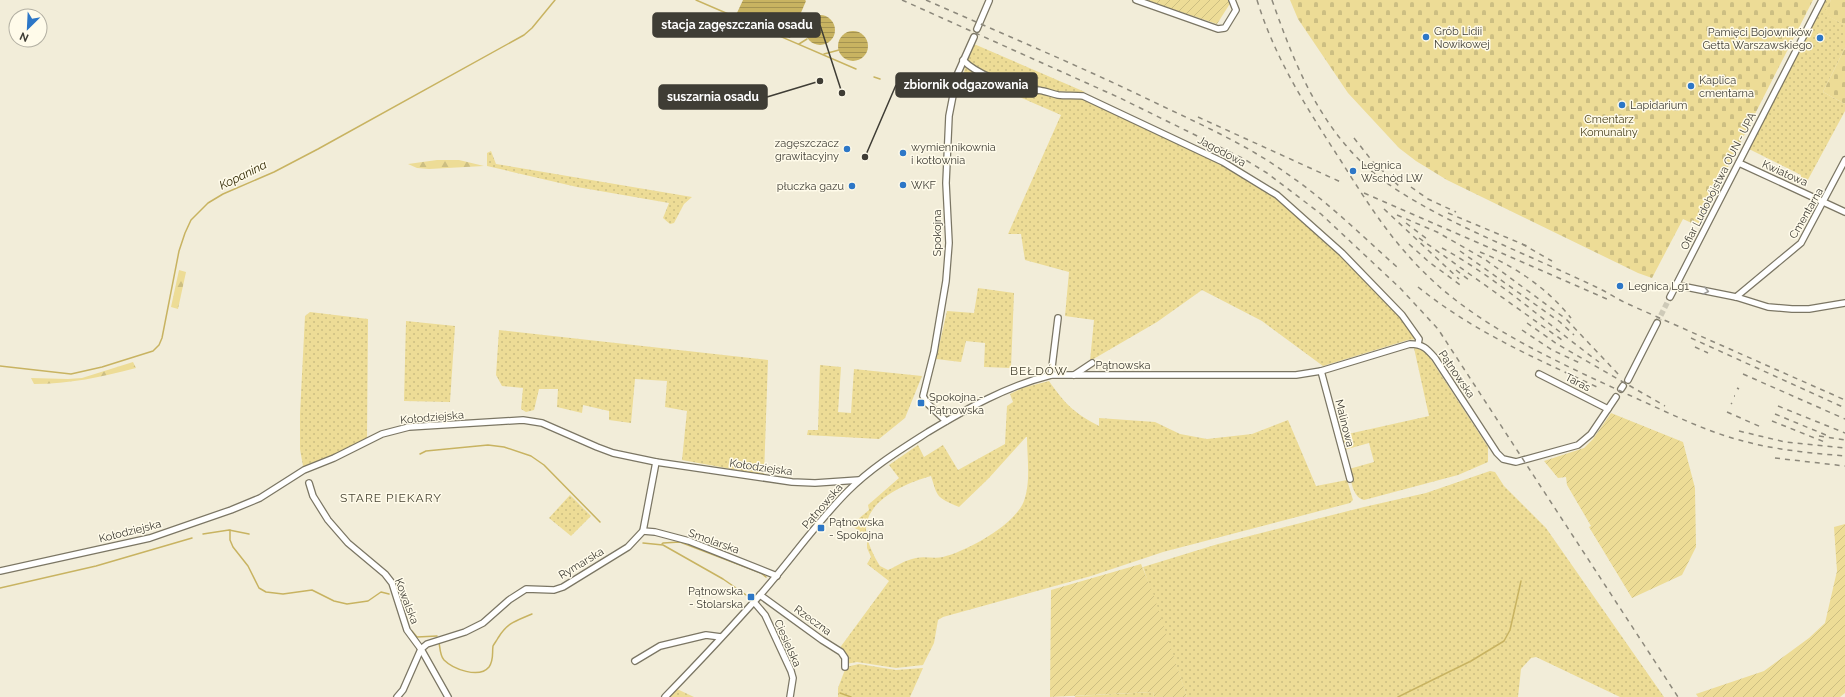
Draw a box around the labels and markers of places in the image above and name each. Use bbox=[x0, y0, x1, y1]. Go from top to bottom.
callout: stacja zagęszczania osadu bbox=[653, 13, 820, 37]
place label: Grób Lidii Nowikowej bbox=[1434, 25, 1490, 51]
place label: Pamięci Bojowników Getta Warszawskiego bbox=[1702, 26, 1812, 52]
marker: Grób Lidii Nowikowej bbox=[1421, 32, 1431, 42]
marker: Pamięci Bojowników Getta Warszawskiego bbox=[1815, 33, 1825, 43]
callout: zbiornik odgazowania bbox=[896, 73, 1037, 97]
place label: Kaplica cmentarna bbox=[1699, 74, 1754, 100]
marker: Kaplica cmentarna bbox=[1686, 81, 1696, 91]
callout: suszarnia osadu bbox=[659, 85, 767, 109]
place label: Lapidarium bbox=[1630, 99, 1687, 112]
marker: Lapidarium bbox=[1617, 100, 1627, 110]
place label: zagęszczacz grawitacyjny bbox=[775, 137, 840, 163]
place label: wymiennikownia i kotłownia bbox=[911, 141, 996, 167]
marker: zagęszczacz grawitacyjny bbox=[842, 144, 852, 154]
marker: wymiennikownia i kotłownia bbox=[898, 148, 908, 158]
place label: Legnica Wschód LW bbox=[1361, 159, 1423, 185]
marker: Legnica Wschód LW bbox=[1348, 166, 1358, 176]
place label: WKF bbox=[911, 179, 937, 192]
place label: płuczka gazu bbox=[777, 180, 844, 193]
marker: WKF bbox=[898, 180, 908, 190]
marker: płuczka gazu bbox=[847, 181, 857, 191]
place label: Legnica Lg1 bbox=[1628, 280, 1689, 293]
marker: Legnica Lg1 bbox=[1615, 281, 1625, 291]
place label: Spokojna - Pątnowska bbox=[929, 391, 984, 417]
marker: Spokojna - Pątnowska bbox=[916, 398, 926, 408]
place label: Pątnowska - Spokojna bbox=[829, 516, 884, 542]
marker: Pątnowska - Spokojna bbox=[816, 523, 826, 533]
place label: Pątnowska - Stolarska bbox=[688, 585, 743, 611]
marker: Pątnowska - Stolarska bbox=[746, 592, 756, 602]

